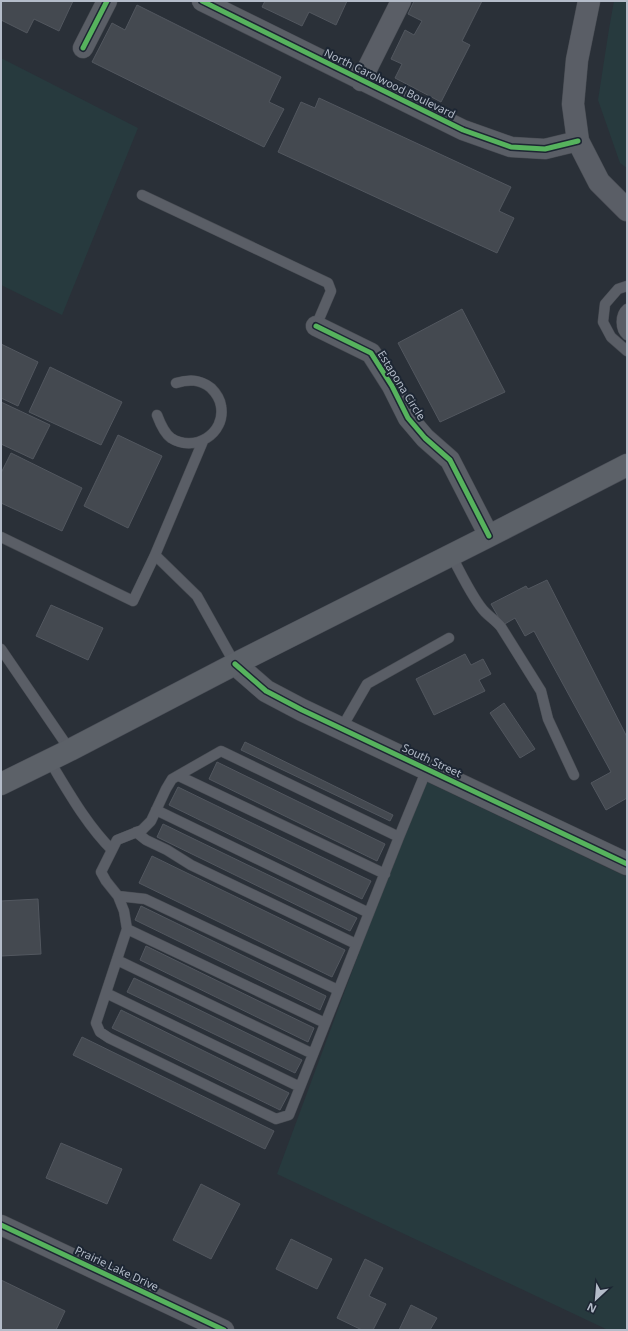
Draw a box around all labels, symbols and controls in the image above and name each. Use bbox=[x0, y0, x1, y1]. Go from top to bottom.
street label: North Carolwood Boulevard bbox=[322, 45, 458, 121]
street label: Estapona Circle bbox=[375, 347, 429, 423]
street label: South Street bbox=[400, 740, 464, 780]
street label: Prairie Lake Drive bbox=[73, 1242, 161, 1294]
north arrow bbox=[576, 1279, 616, 1319]
text: N bbox=[584, 1300, 599, 1317]

